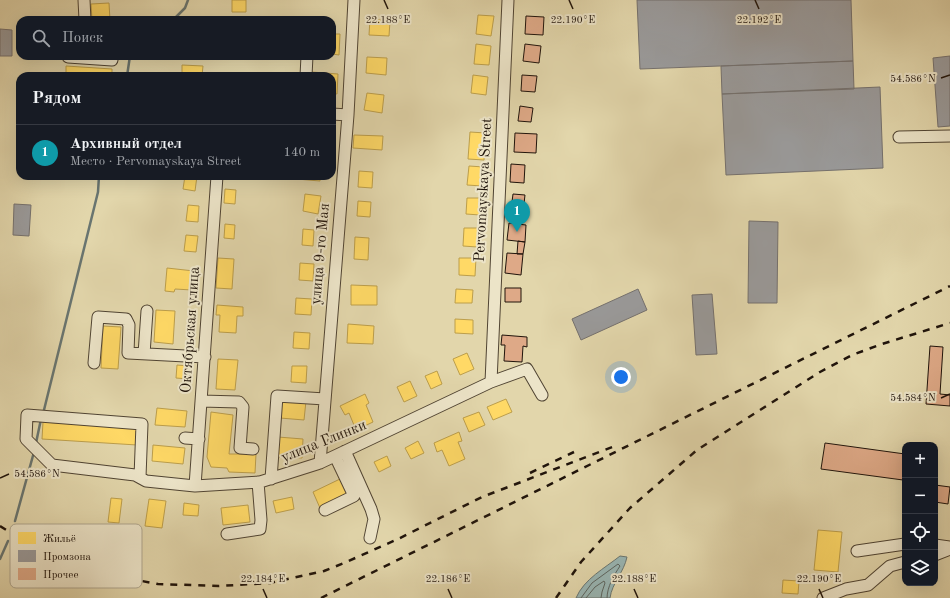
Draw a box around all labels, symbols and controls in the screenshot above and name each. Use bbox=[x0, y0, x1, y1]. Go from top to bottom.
text: 22.188°E bbox=[366, 15, 410, 25]
text: 22.190°E bbox=[551, 15, 595, 25]
text: 22.192°E bbox=[737, 15, 781, 25]
search box bbox=[16, 16, 336, 60]
icon: search bbox=[30, 27, 52, 49]
text: Поиск bbox=[62, 31, 103, 46]
text: 54.586°N bbox=[890, 74, 936, 84]
text: Рядом bbox=[32, 90, 81, 107]
street label: Pervomayskaya Street bbox=[473, 117, 495, 263]
text: Архивный отдел bbox=[70, 137, 182, 152]
text: 1 bbox=[41, 146, 49, 159]
text: 140 m bbox=[283, 146, 320, 159]
text: Место · Pervomayskaya Street bbox=[70, 155, 241, 168]
pin: 1 bbox=[504, 199, 530, 232]
street label: улица 9-го Мая bbox=[309, 202, 333, 305]
street label: Октябрьская улица bbox=[179, 266, 203, 394]
your location bbox=[611, 367, 631, 387]
text: 54.584°N bbox=[890, 393, 936, 403]
street label: улица Глинки bbox=[279, 418, 369, 466]
map controls bbox=[902, 442, 938, 586]
button: + bbox=[902, 442, 938, 478]
text: 54.586°N bbox=[14, 469, 60, 479]
button: − bbox=[902, 478, 938, 514]
button: locate bbox=[902, 514, 938, 550]
legend bbox=[10, 524, 142, 588]
text: Жильё bbox=[43, 534, 76, 545]
button: layers bbox=[902, 550, 938, 586]
text: Промзона bbox=[43, 552, 91, 563]
text: Прочее bbox=[43, 570, 78, 581]
text: 22.184°E bbox=[241, 574, 285, 584]
text: 22.186°E bbox=[426, 574, 470, 584]
text: 22.188°E bbox=[612, 574, 656, 584]
text: 22.190°E bbox=[797, 574, 841, 584]

